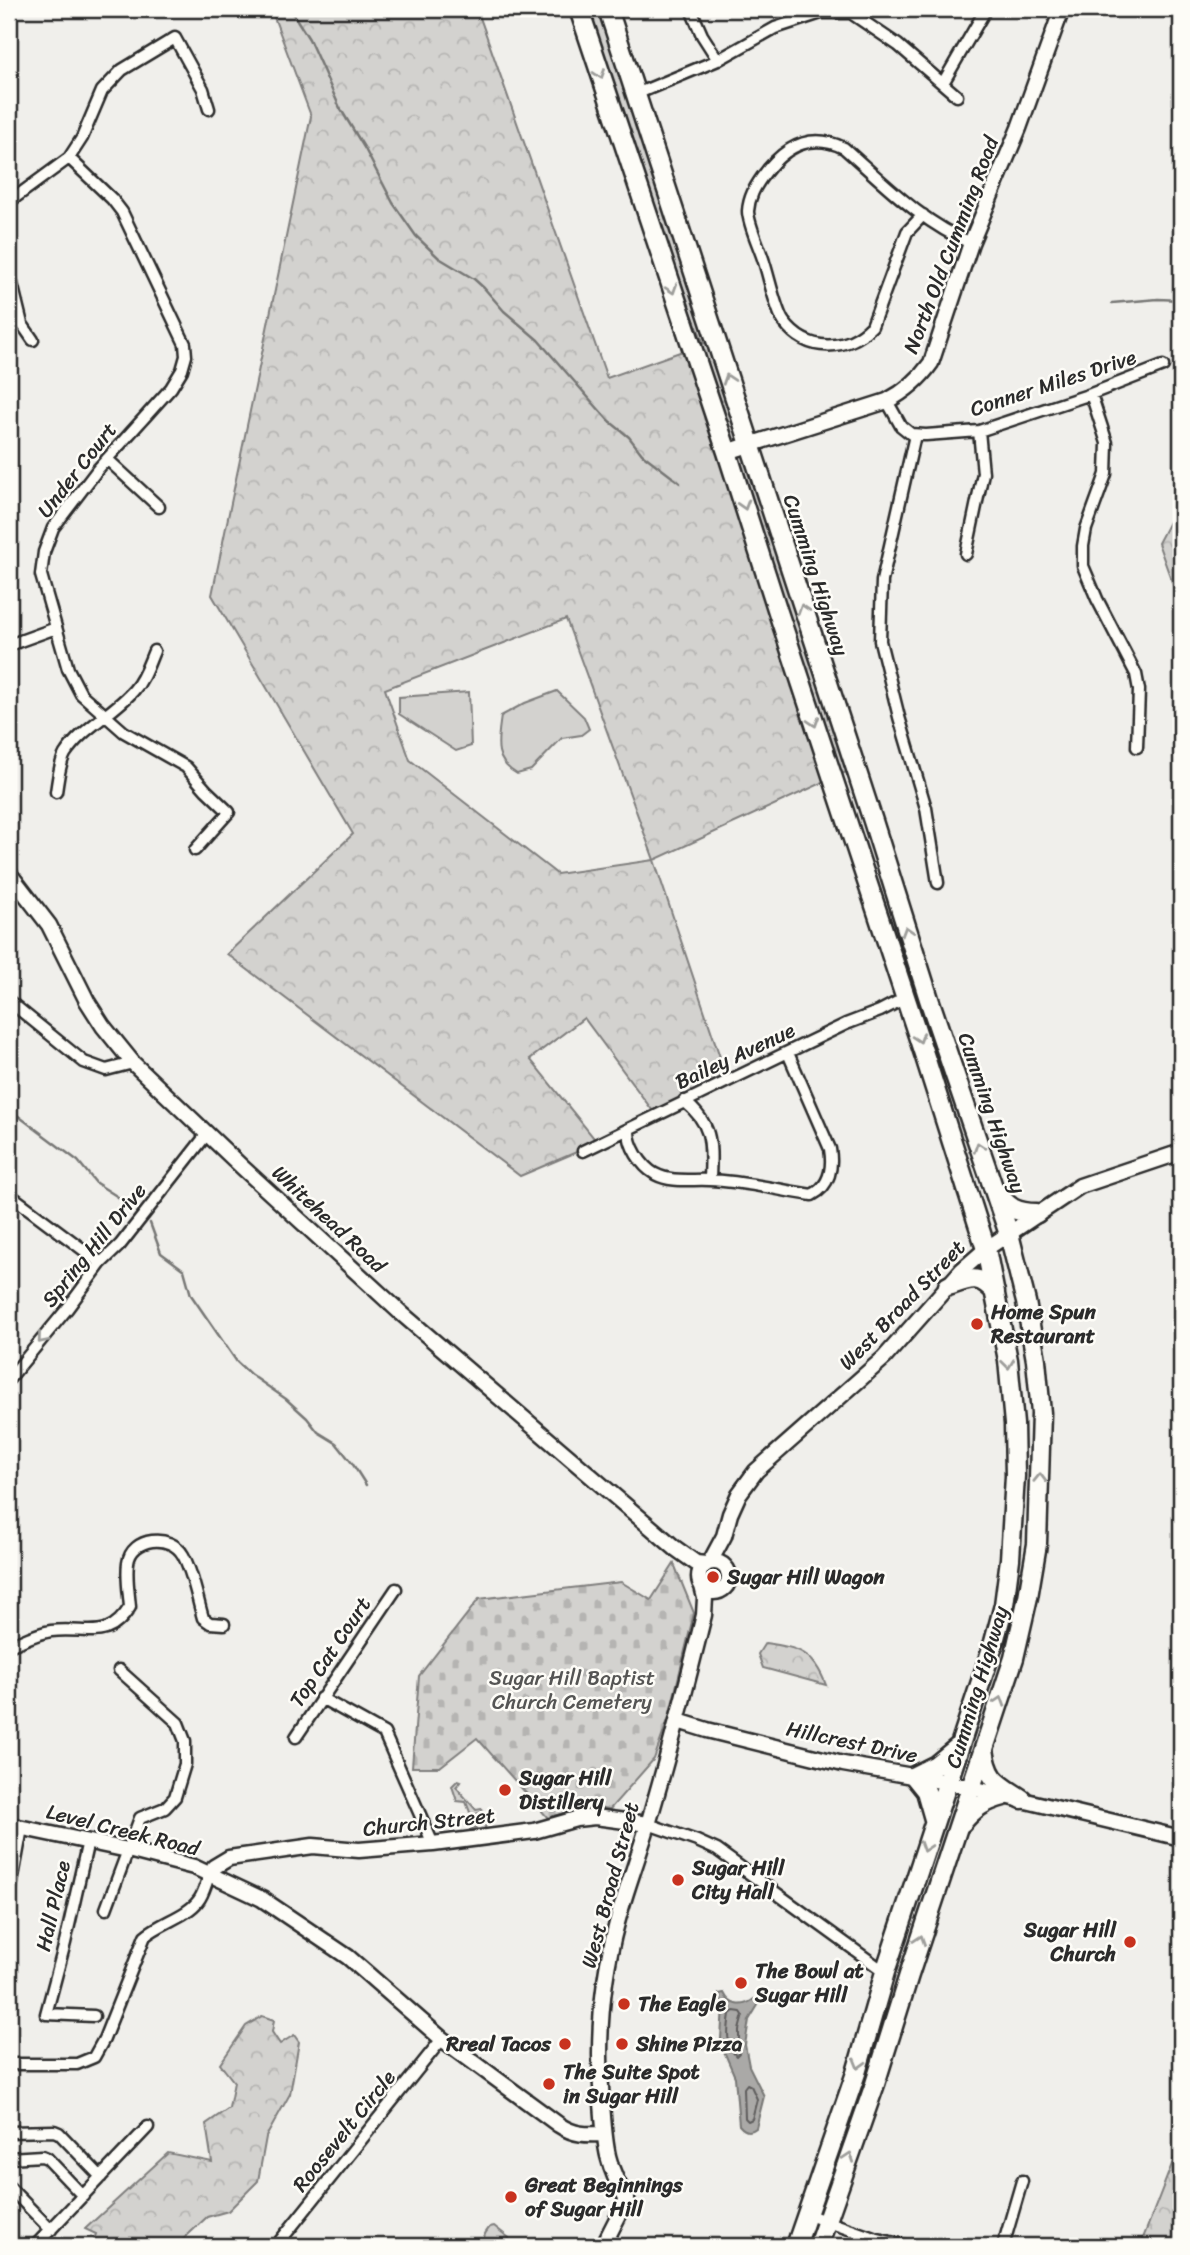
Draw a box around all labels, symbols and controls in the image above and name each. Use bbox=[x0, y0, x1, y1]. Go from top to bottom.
one-way arrow bbox=[592, 67, 606, 79]
street label: North Old Cumming Road bbox=[892, 129, 1011, 359]
one-way arrow bbox=[664, 283, 678, 295]
street label: Conner Miles Drive bbox=[965, 338, 1141, 428]
one-way arrow bbox=[722, 373, 736, 386]
street label: Under Court bbox=[27, 413, 127, 527]
street label: Cumming Highway bbox=[772, 489, 860, 661]
one-way arrow bbox=[736, 499, 750, 511]
one-way arrow bbox=[797, 603, 812, 615]
one-way arrow bbox=[806, 715, 820, 727]
one-way arrow bbox=[901, 925, 916, 937]
street label: Bailey Avenue bbox=[668, 1012, 802, 1100]
street label: Cumming Highway bbox=[947, 1027, 1037, 1199]
one-way arrow bbox=[911, 1032, 925, 1044]
one-way arrow bbox=[973, 1141, 987, 1153]
street label: Whitehead Road bbox=[263, 1155, 397, 1284]
street label: Spring Hill Drive bbox=[31, 1174, 157, 1316]
street label: West Broad Street bbox=[829, 1230, 975, 1380]
place label: Home Spun Restaurant bbox=[990, 1293, 1096, 1355]
marker: Home Spun Restaurant bbox=[969, 1316, 985, 1332]
one-way arrow bbox=[38, 1330, 50, 1343]
one-way arrow bbox=[1001, 1358, 1016, 1370]
one-way arrow bbox=[1032, 1473, 1047, 1484]
place label: Sugar Hill Wagon bbox=[726, 1558, 885, 1596]
marker: Sugar Hill Wagon bbox=[705, 1569, 721, 1585]
street label: Top Cat Court bbox=[279, 1589, 381, 1715]
street label: Cumming Highway bbox=[934, 1601, 1020, 1773]
park label: Sugar Hill Baptist Church Cemetery bbox=[489, 1659, 655, 1721]
one-way arrow bbox=[992, 1696, 1006, 1708]
street label: Hillcrest Drive bbox=[783, 1710, 922, 1775]
place label: Sugar Hill Distillery bbox=[518, 1759, 612, 1821]
marker: Sugar Hill Distillery bbox=[497, 1782, 513, 1798]
street label: Level Creek Road bbox=[42, 1793, 205, 1868]
street label: Church Street bbox=[361, 1796, 497, 1848]
street label: West Broad Street bbox=[570, 1798, 650, 1972]
one-way arrow bbox=[919, 1840, 934, 1852]
place label: Sugar Hill City Hall bbox=[691, 1849, 785, 1911]
street label: Hall Place bbox=[24, 1857, 82, 1955]
marker: Sugar Hill City Hall bbox=[670, 1872, 686, 1888]
place label: Sugar Hill Church bbox=[1023, 1911, 1117, 1973]
marker: Sugar Hill Church bbox=[1122, 1934, 1138, 1950]
one-way arrow bbox=[912, 1935, 926, 1947]
place label: The Bowl at Sugar Hill bbox=[754, 1952, 865, 2014]
marker: The Bowl at Sugar Hill bbox=[733, 1975, 749, 1991]
place label: The Eagle bbox=[638, 1985, 727, 2023]
marker: The Eagle bbox=[616, 1996, 632, 2012]
place label: Rreal Tacos bbox=[445, 2025, 552, 2063]
place label: Shine Pizza bbox=[635, 2025, 743, 2063]
marker: Rreal Tacos bbox=[557, 2036, 573, 2052]
marker: Shine Pizza bbox=[614, 2036, 630, 2052]
place label: The Suite Spot in Sugar Hill bbox=[563, 2053, 701, 2115]
one-way arrow bbox=[852, 2058, 867, 2070]
street label: Roosevelt Circle bbox=[282, 2061, 406, 2201]
marker: The Suite Spot in Sugar Hill bbox=[541, 2076, 557, 2092]
one-way arrow bbox=[841, 2151, 855, 2163]
place label: Great Beginnings of Sugar Hill bbox=[524, 2166, 683, 2228]
marker: Great Beginnings of Sugar Hill bbox=[503, 2189, 519, 2205]

